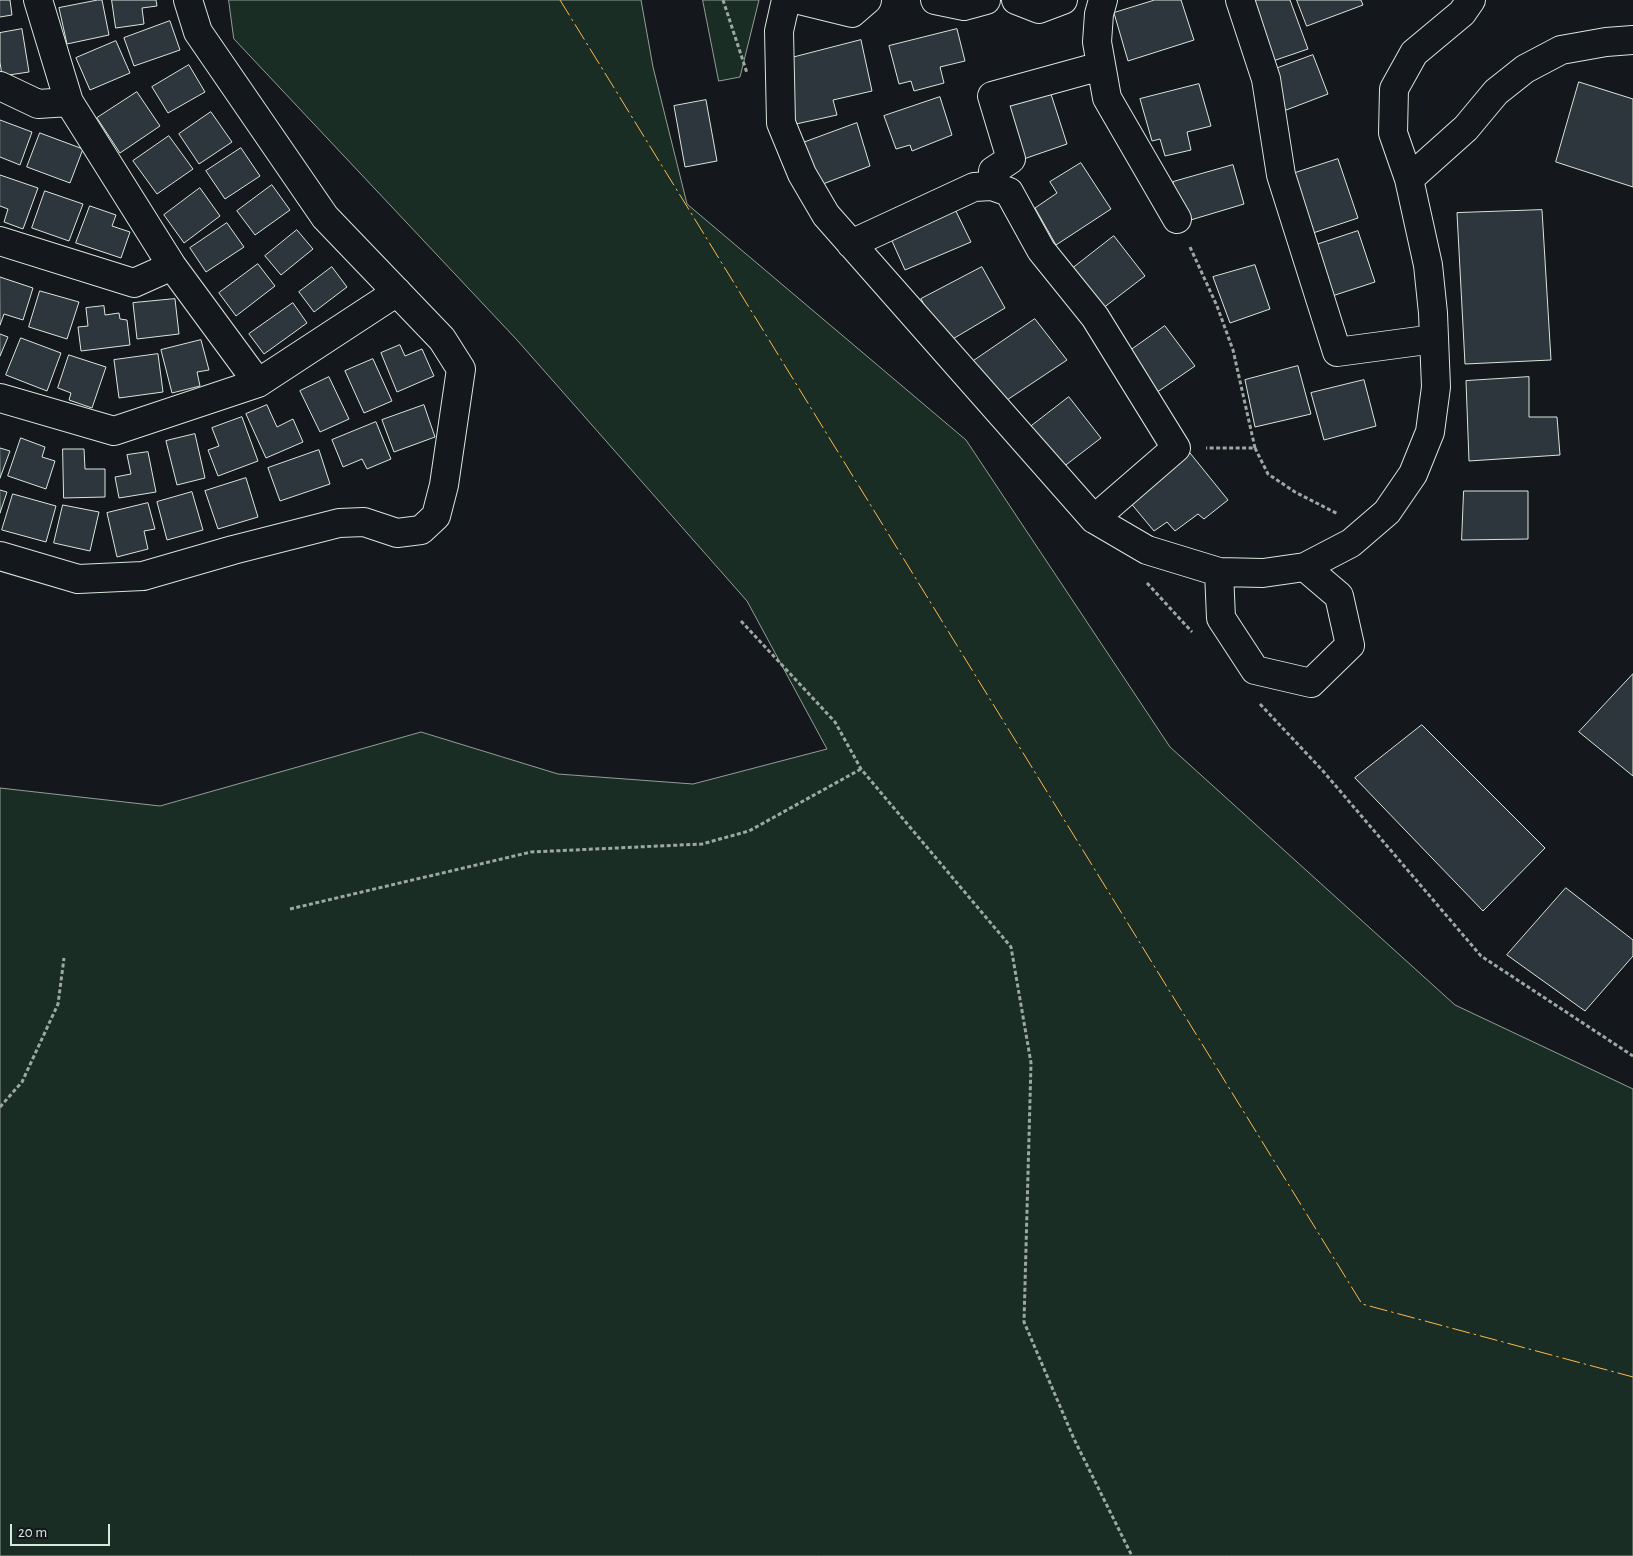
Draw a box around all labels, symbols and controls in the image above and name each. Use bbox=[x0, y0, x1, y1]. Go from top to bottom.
scale bar bbox=[12, 1514, 112, 1546]
text: 20 m bbox=[18, 1525, 47, 1540]

